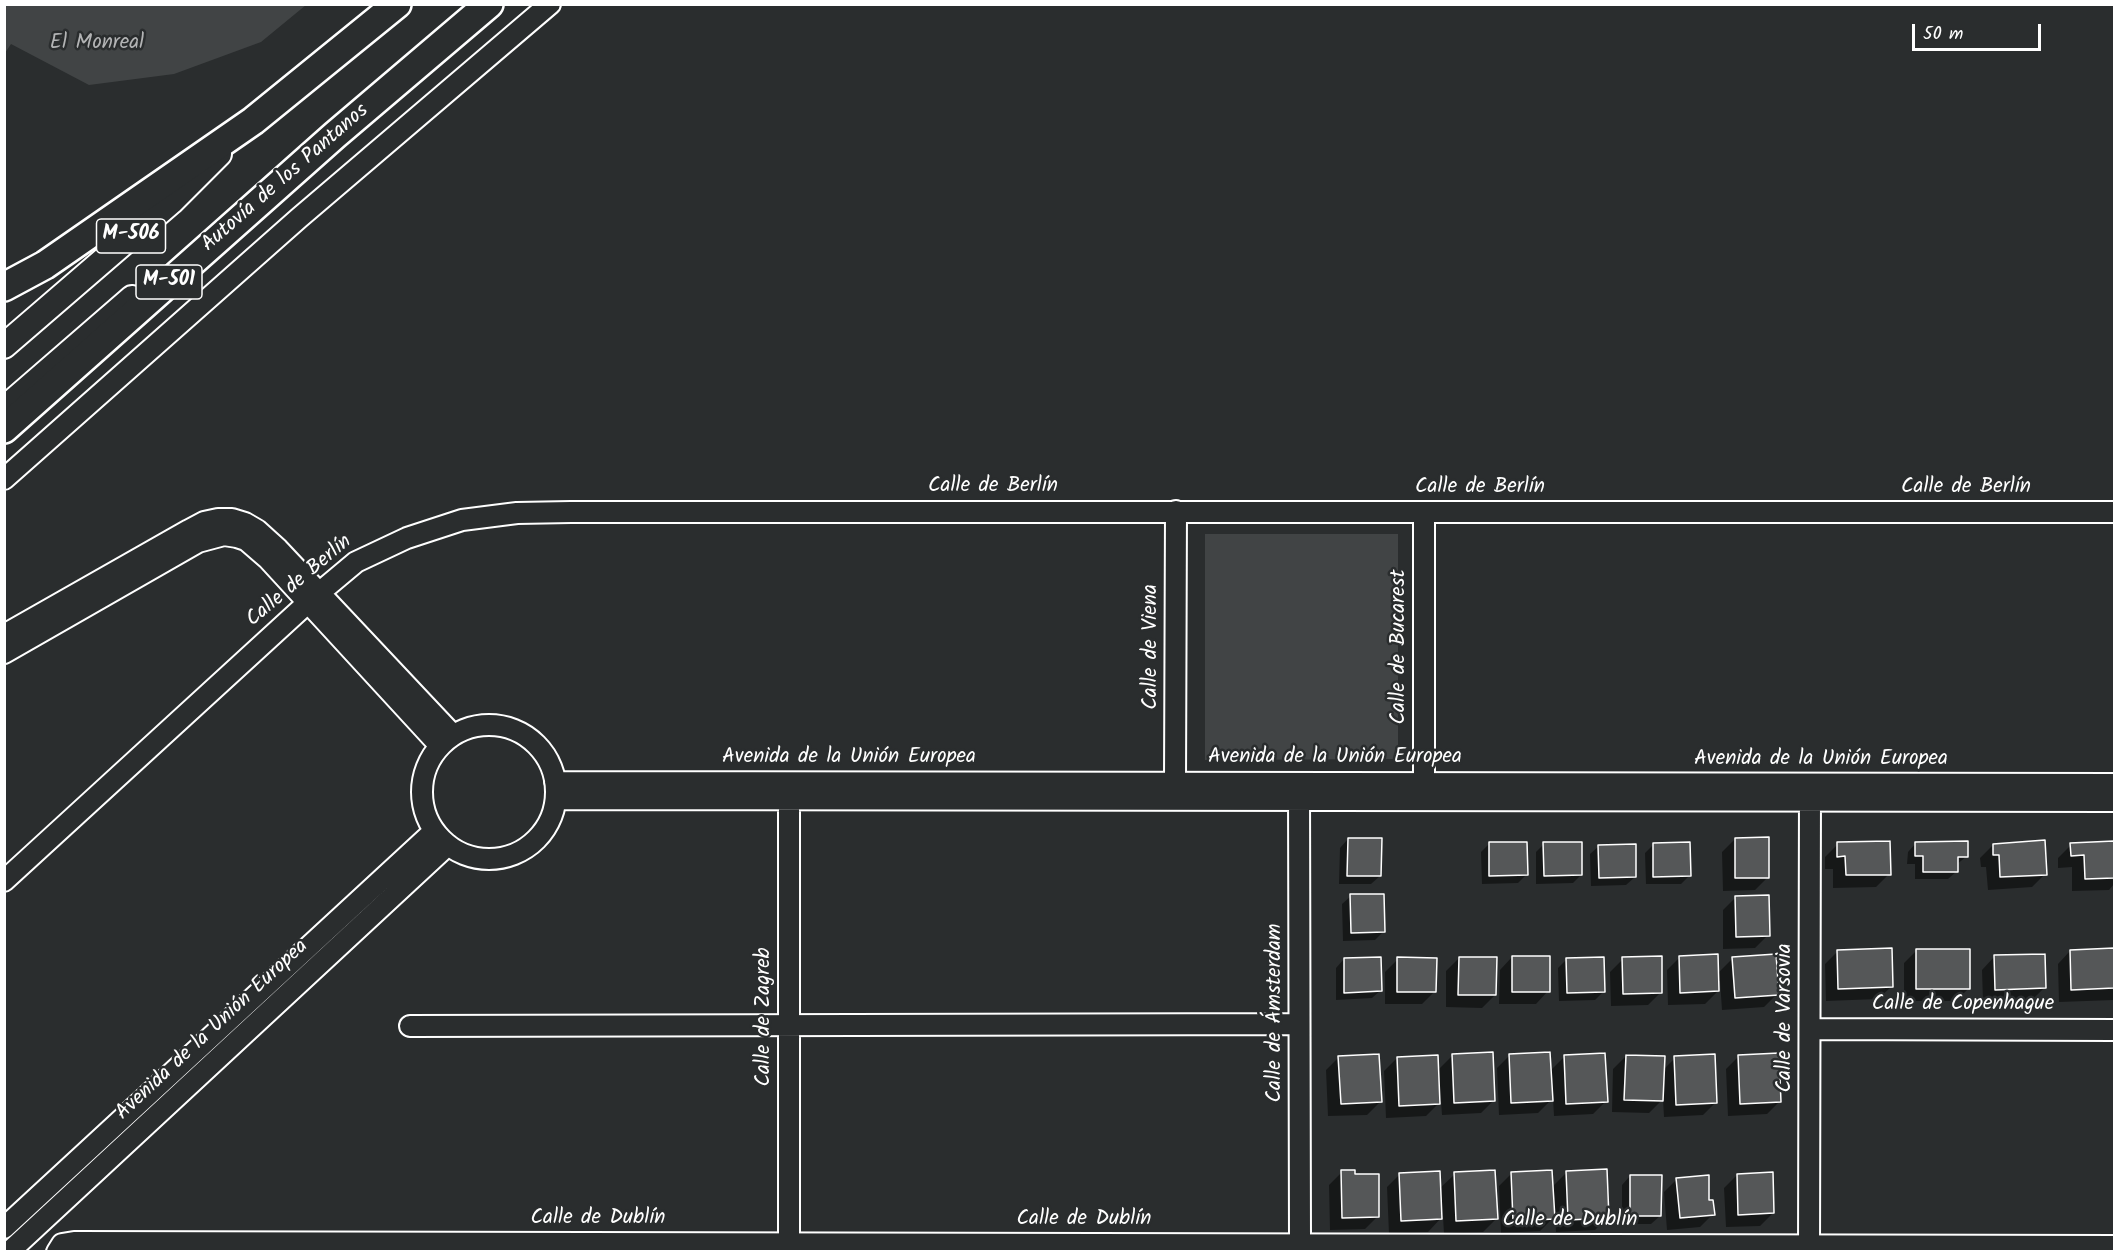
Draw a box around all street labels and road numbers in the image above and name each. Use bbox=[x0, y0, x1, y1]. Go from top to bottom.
street label: Autovía de los Pantanos bbox=[197, 100, 375, 258]
road number: M-506 bbox=[96, 219, 166, 253]
road number: M-501 bbox=[136, 265, 202, 299]
street label: Calle de Berlín bbox=[928, 474, 1058, 500]
street label: Calle de Berlín bbox=[1415, 475, 1545, 501]
street label: Calle de Berlín bbox=[1901, 475, 2031, 501]
street label: Calle de Berlín bbox=[242, 531, 358, 633]
street label: Calle de Bucarest bbox=[1387, 569, 1413, 725]
street label: Calle de Viena bbox=[1139, 584, 1165, 710]
street label: Avenida de la Unión Europea bbox=[722, 745, 976, 771]
street label: Avenida de la Unión Europea bbox=[1208, 745, 1462, 771]
street label: Avenida de la Unión Europea bbox=[1694, 747, 1948, 773]
street label: Calle de Ámsterdam bbox=[1263, 924, 1289, 1102]
street label: Avenida de la Unión Europea bbox=[112, 935, 314, 1127]
street label: Calle de Varsovia bbox=[1773, 943, 1799, 1093]
street label: Calle de Zagreb bbox=[752, 947, 778, 1087]
street label: Calle de Copenhague bbox=[1872, 992, 2054, 1018]
street label: Calle de Dublín bbox=[531, 1206, 665, 1232]
street label: Calle de Dublín bbox=[1017, 1207, 1151, 1233]
street label: Calle de Dublín bbox=[1503, 1208, 1637, 1234]

